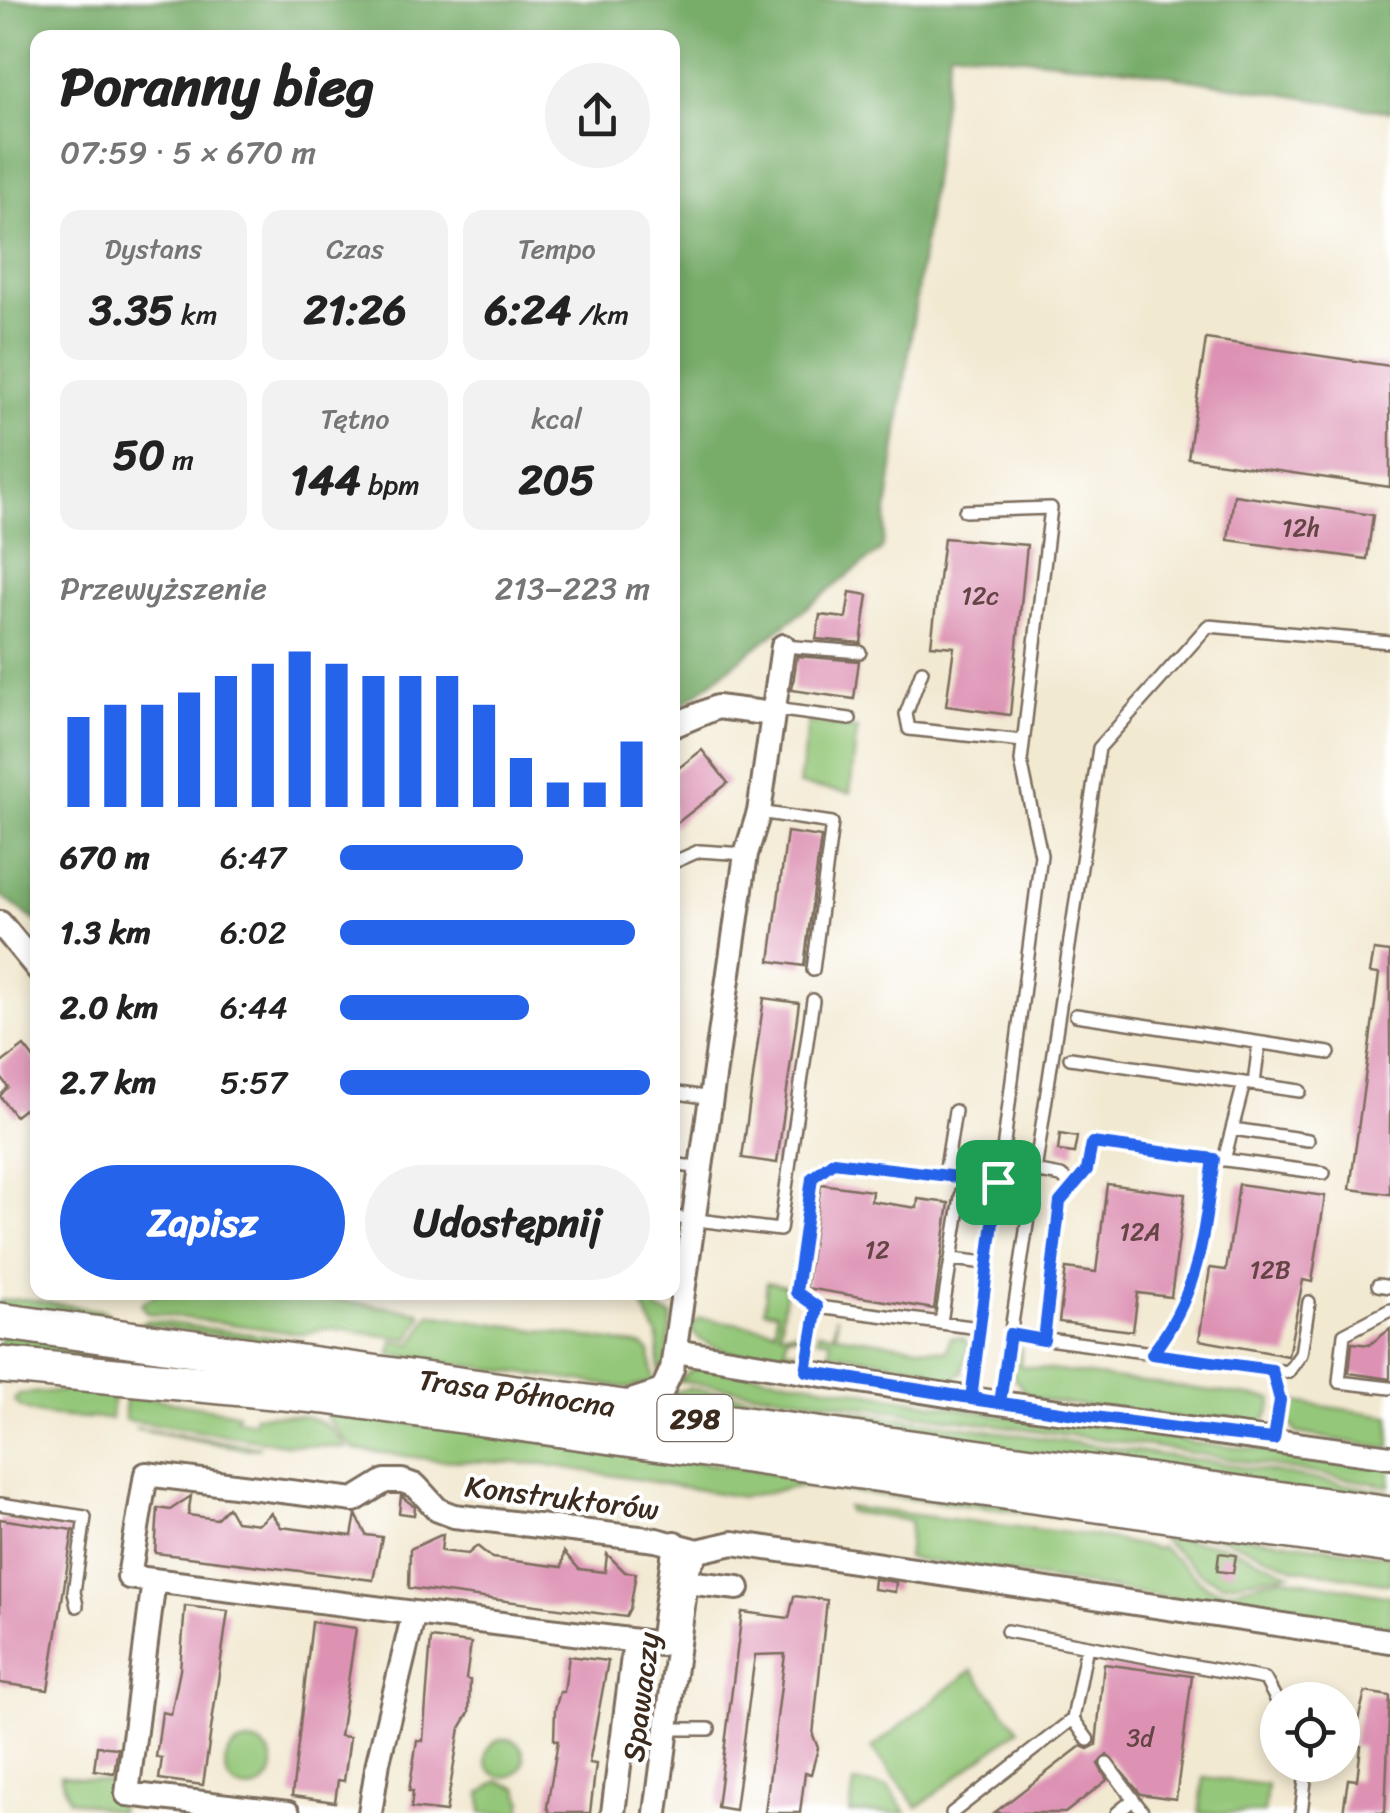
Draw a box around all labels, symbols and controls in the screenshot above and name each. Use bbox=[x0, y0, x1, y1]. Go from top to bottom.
text: Poranny bieg bbox=[60, 38, 374, 135]
button: share bbox=[545, 63, 650, 168]
text: 07:59 · 5 × 670 m bbox=[60, 124, 316, 181]
text: Dystans bbox=[105, 224, 202, 273]
text: Czas bbox=[326, 224, 384, 273]
text: Tempo bbox=[518, 224, 596, 273]
text: 3.35 bbox=[89, 273, 174, 347]
text: 21:26 bbox=[303, 273, 407, 347]
text: 6:24 bbox=[484, 273, 571, 347]
text: km bbox=[174, 290, 217, 339]
text: /km bbox=[571, 290, 629, 339]
text: Tętno bbox=[320, 394, 389, 443]
text: kcal bbox=[531, 394, 582, 443]
text: 50 bbox=[113, 418, 165, 492]
text: m bbox=[165, 435, 194, 484]
text: 144 bbox=[290, 443, 361, 517]
text: 205 bbox=[518, 443, 595, 517]
text: bpm bbox=[361, 460, 420, 509]
house number: 12h bbox=[1282, 505, 1320, 550]
text: Przewyższenie bbox=[60, 560, 267, 617]
text: 213–223 m bbox=[495, 560, 650, 617]
house number: 12c bbox=[961, 573, 999, 618]
text: 670 m bbox=[60, 829, 150, 886]
text: 6:47 bbox=[220, 829, 286, 886]
text: 1.3 km bbox=[60, 904, 151, 961]
text: 6:02 bbox=[220, 904, 287, 961]
text: 2.0 km bbox=[60, 979, 158, 1036]
text: 6:44 bbox=[220, 979, 288, 1036]
text: 2.7 km bbox=[60, 1054, 156, 1111]
text: 5:57 bbox=[220, 1054, 287, 1111]
pin bbox=[956, 1140, 1041, 1225]
icon: arrive bbox=[971, 1155, 1026, 1210]
button: Zapisz bbox=[60, 1165, 345, 1280]
button: Udostępnij bbox=[365, 1165, 650, 1280]
house number: 12A bbox=[1119, 1209, 1161, 1254]
house number: 12 bbox=[864, 1227, 890, 1272]
house number: 12B bbox=[1250, 1247, 1291, 1292]
street label: Trasa Północna bbox=[415, 1353, 619, 1434]
road number: 298 bbox=[658, 1395, 732, 1441]
street label: Konstruktorów bbox=[462, 1459, 662, 1537]
street label: Spawaczy bbox=[606, 1629, 676, 1765]
map controls bbox=[1260, 1682, 1360, 1782]
button: locate bbox=[1260, 1682, 1360, 1782]
house number: 3d bbox=[1127, 1715, 1155, 1760]

